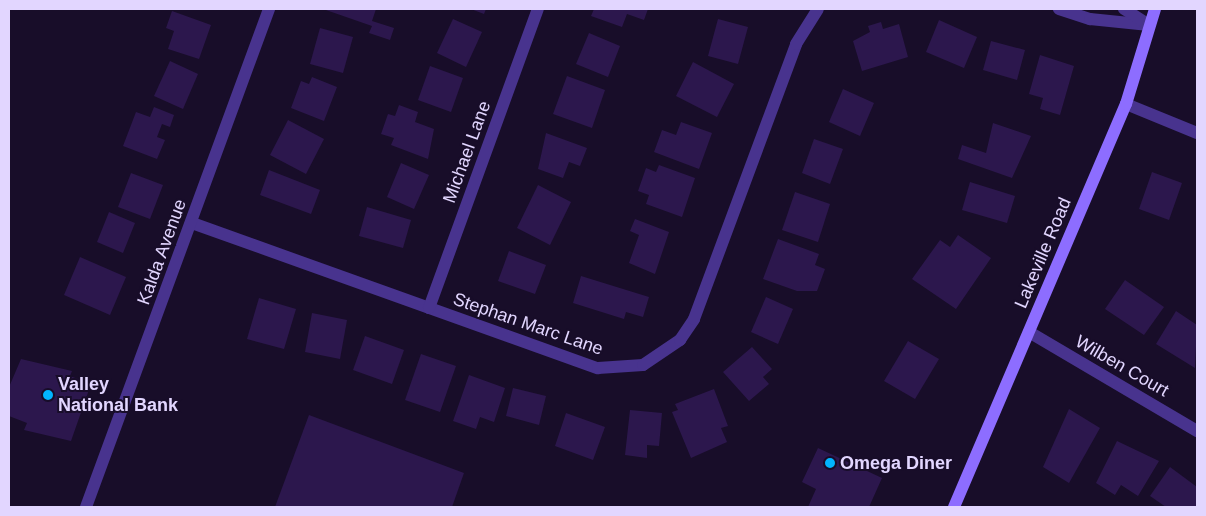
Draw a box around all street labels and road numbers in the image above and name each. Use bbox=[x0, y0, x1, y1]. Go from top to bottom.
street label: Michael Lane bbox=[439, 98, 495, 206]
street label: Lakeville Road bbox=[1010, 194, 1076, 312]
street label: Kalda Avenue bbox=[133, 196, 191, 308]
street label: Stephan Marc Lane bbox=[450, 288, 606, 360]
street label: Wilben Court bbox=[1072, 331, 1172, 401]

